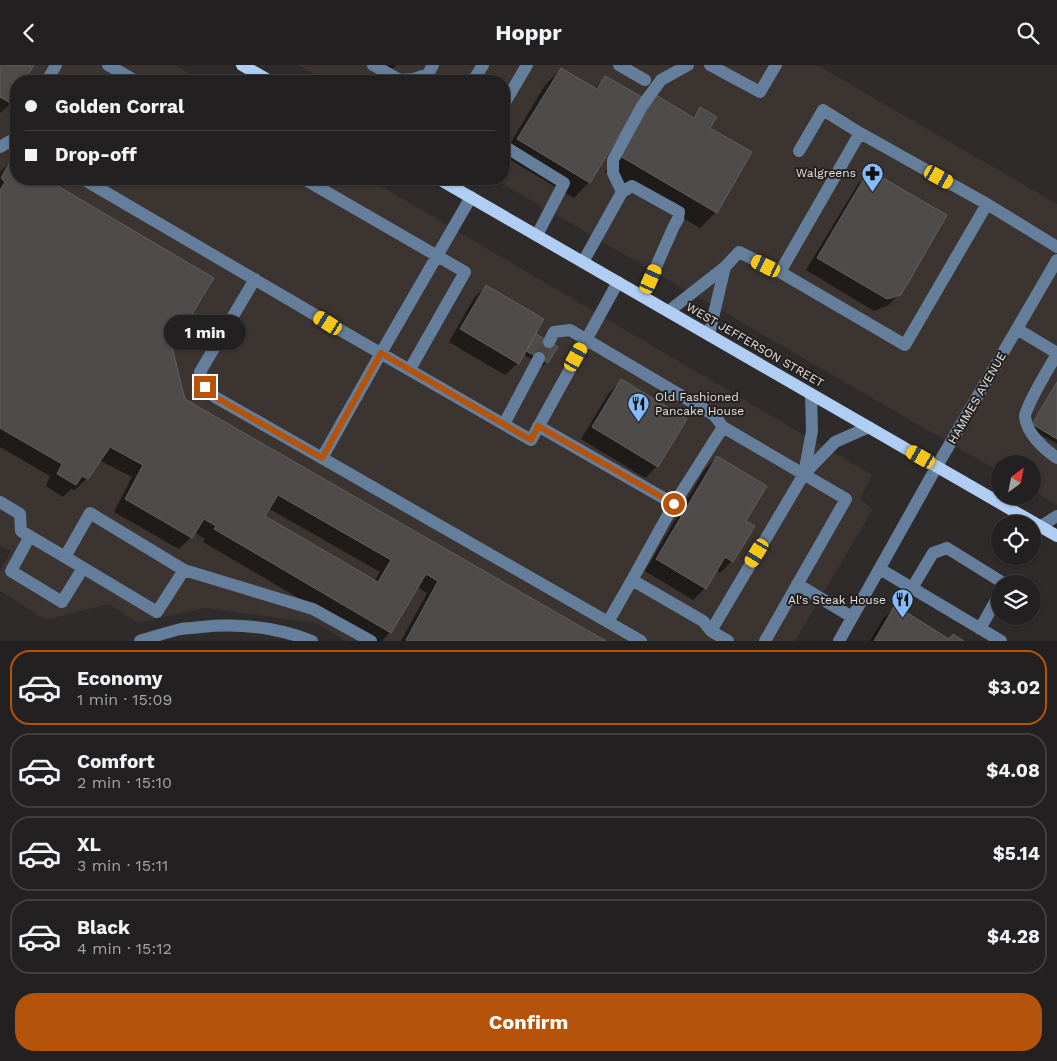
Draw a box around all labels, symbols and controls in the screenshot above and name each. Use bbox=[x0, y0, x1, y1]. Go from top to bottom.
icon: back bbox=[15, 19, 43, 47]
icon: search bbox=[1014, 19, 1042, 47]
text: Hoppr bbox=[495, 20, 562, 45]
text: Golden Corral bbox=[55, 95, 184, 118]
text: Drop-off bbox=[55, 143, 137, 166]
pharmacy icon: Walgreens bbox=[860, 161, 884, 192]
car bbox=[922, 163, 955, 191]
place label: Walgreens bbox=[796, 166, 856, 180]
car bbox=[749, 253, 782, 279]
car bbox=[638, 262, 663, 296]
street label: WEST JEFFERSON STREET bbox=[684, 300, 826, 390]
car bbox=[311, 309, 344, 337]
callout: 1 min bbox=[164, 315, 246, 349]
text: 1 min bbox=[184, 323, 226, 342]
car bbox=[562, 340, 589, 374]
street label: HAMMES AVENUE bbox=[945, 349, 1009, 446]
route end bbox=[194, 376, 216, 398]
place label: Old Fashioned Pancake House bbox=[655, 390, 744, 418]
restaurant icon: Old Fashioned Pancake House bbox=[627, 392, 651, 423]
car bbox=[904, 443, 937, 471]
north arrow bbox=[991, 455, 1041, 505]
map controls bbox=[991, 455, 1041, 625]
route start bbox=[663, 493, 685, 515]
button: locate bbox=[991, 515, 1041, 565]
car bbox=[742, 536, 771, 570]
button: layers bbox=[991, 575, 1041, 625]
restaurant icon: Al's Steak House bbox=[890, 588, 914, 619]
place label: Al's Steak House bbox=[788, 593, 886, 607]
icon: car bbox=[17, 665, 62, 710]
text: Economy bbox=[77, 667, 162, 690]
text: $3.02 bbox=[988, 676, 1040, 699]
text: 1 min · 15:09 bbox=[77, 690, 172, 709]
icon: car bbox=[17, 748, 62, 793]
text: Comfort bbox=[77, 750, 155, 773]
text: $4.08 bbox=[986, 759, 1040, 782]
text: 2 min · 15:10 bbox=[77, 773, 172, 792]
icon: car bbox=[17, 831, 62, 876]
text: XL bbox=[77, 833, 101, 856]
text: $5.14 bbox=[993, 842, 1040, 865]
text: 3 min · 15:11 bbox=[77, 856, 168, 875]
icon: car bbox=[17, 914, 62, 959]
text: Black bbox=[77, 916, 130, 939]
text: $4.28 bbox=[987, 925, 1040, 948]
text: 4 min · 15:12 bbox=[77, 939, 172, 958]
button: Confirm bbox=[15, 993, 1042, 1051]

